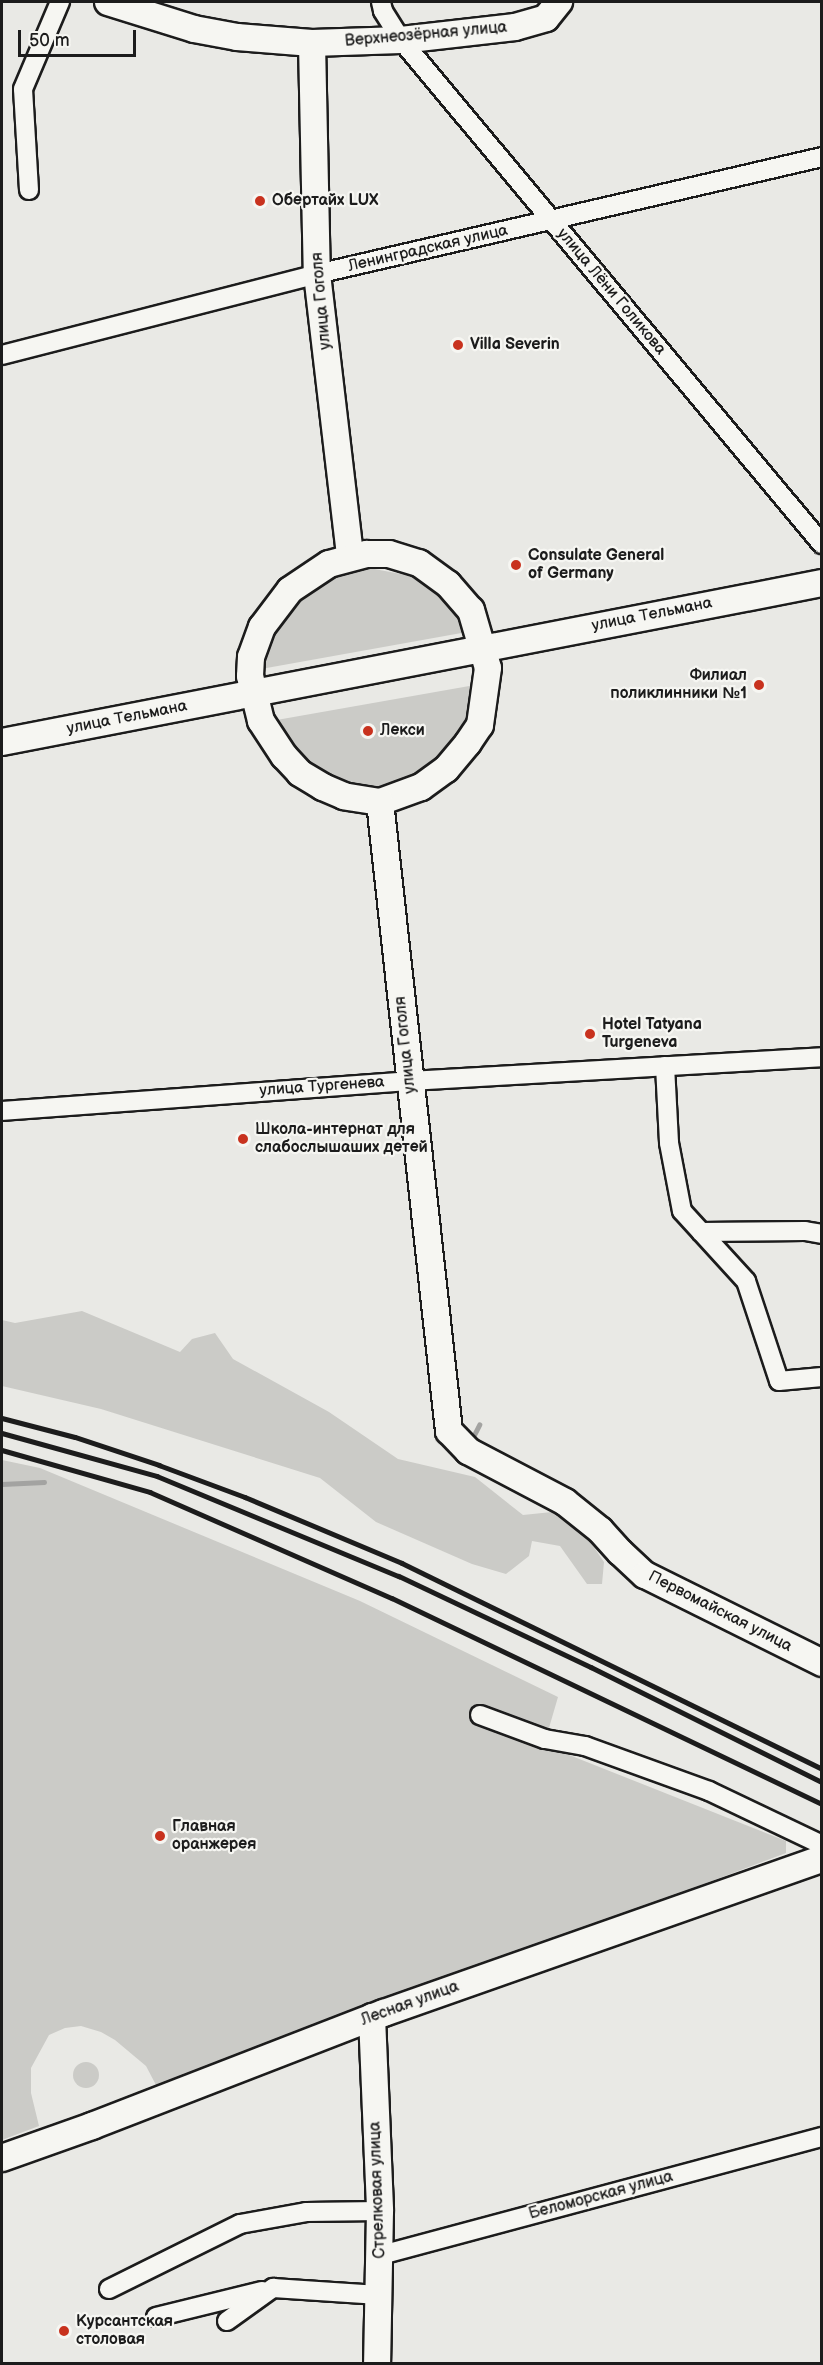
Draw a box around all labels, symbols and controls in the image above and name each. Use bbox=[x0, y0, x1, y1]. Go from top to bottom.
scale bar bbox=[21, 18, 140, 56]
street label: Верхнеозёрная улица bbox=[344, 18, 508, 52]
text: 50 m bbox=[29, 30, 70, 51]
place label: Обертайх LUX bbox=[272, 191, 379, 211]
marker: Обертайх LUX bbox=[253, 194, 267, 208]
street label: Ленинградская улица bbox=[346, 221, 510, 277]
street label: улица Лёни Голикова bbox=[552, 225, 670, 359]
street label: улица Гоголя bbox=[308, 251, 336, 351]
place label: Villa Severin bbox=[470, 335, 560, 355]
marker: Villa Severin bbox=[451, 338, 465, 352]
place label: Consulate General of Germany bbox=[528, 546, 664, 584]
marker: Consulate General of Germany bbox=[509, 558, 523, 572]
street label: улица Тельмана bbox=[590, 594, 714, 636]
place label: Филиал поликлинники №1 bbox=[610, 666, 747, 704]
marker: Филиал поликлинники №1 bbox=[752, 678, 766, 692]
street label: улица Тельмана bbox=[65, 697, 189, 739]
place label: Лекси bbox=[380, 721, 425, 741]
marker: Лекси bbox=[361, 724, 375, 738]
street label: улица Гоголя bbox=[391, 995, 421, 1095]
place label: Hotel Tatyana Turgeneva bbox=[602, 1015, 702, 1053]
marker: Hotel Tatyana Turgeneva bbox=[583, 1027, 597, 1041]
street label: улица Тургенева bbox=[259, 1073, 385, 1101]
place label: Школа-интернат для слабослышаших детей bbox=[255, 1120, 428, 1158]
marker: Школа-интернат для слабослышаших детей bbox=[236, 1132, 250, 1146]
street label: Первомайская улица bbox=[645, 1567, 795, 1657]
place label: Главная оранжерея bbox=[172, 1817, 256, 1855]
marker: Главная оранжерея bbox=[153, 1829, 167, 1843]
street label: Лесная улица bbox=[358, 1977, 462, 2031]
street label: Стрелковая улица bbox=[366, 2121, 390, 2259]
street label: Беломорская улица bbox=[527, 2168, 675, 2224]
place label: Курсантская столовая bbox=[76, 2312, 173, 2350]
marker: Курсантская столовая bbox=[57, 2324, 71, 2338]

